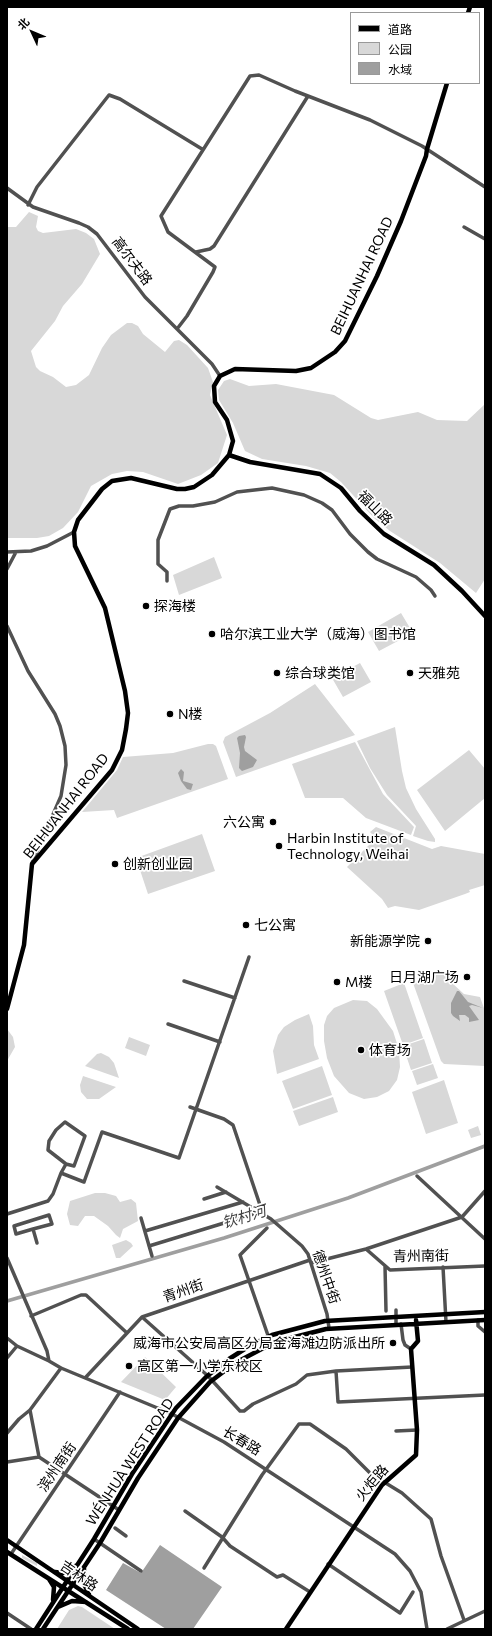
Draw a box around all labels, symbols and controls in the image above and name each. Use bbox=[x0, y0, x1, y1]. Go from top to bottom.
north arrow bbox=[12, 12, 52, 52]
legend bbox=[350, 12, 480, 84]
text: 北 bbox=[15, 15, 32, 32]
text: 道路 bbox=[388, 22, 412, 36]
text: 公园 bbox=[388, 42, 412, 56]
text: 水域 bbox=[388, 62, 412, 76]
street label: BEIHUANHAI ROAD bbox=[327, 214, 397, 338]
street label: 高尔夫路 bbox=[108, 234, 156, 288]
street label: 福山路 bbox=[354, 487, 396, 529]
place label: 探海楼 bbox=[154, 598, 196, 614]
marker: 探海楼 bbox=[141, 601, 151, 611]
place label: 哈尔滨工业大学（威海）图书馆 bbox=[220, 626, 416, 642]
marker: 哈尔滨工业大学（威海）图书馆 bbox=[207, 629, 217, 639]
place label: 综合球类馆 bbox=[285, 665, 355, 681]
place label: 天雅苑 bbox=[418, 665, 460, 681]
marker: 综合球类馆 bbox=[272, 668, 282, 678]
marker: 天雅苑 bbox=[405, 668, 415, 678]
place label: N楼 bbox=[178, 706, 203, 722]
marker: N楼 bbox=[165, 709, 175, 719]
street label: BEIHUANHAI ROAD bbox=[20, 750, 112, 862]
place label: 六公寓 bbox=[223, 814, 265, 830]
marker: 六公寓 bbox=[268, 817, 278, 827]
place label: Harbin Institute of Technology, Weihai bbox=[287, 830, 409, 862]
marker: Harbin Institute of Technology, Weihai bbox=[274, 841, 284, 851]
place label: 创新创业园 bbox=[123, 856, 193, 872]
marker: 创新创业园 bbox=[110, 859, 120, 869]
place label: 七公寓 bbox=[254, 917, 296, 933]
marker: 七公寓 bbox=[241, 920, 251, 930]
place label: 新能源学院 bbox=[350, 933, 420, 949]
marker: 新能源学院 bbox=[423, 936, 433, 946]
place label: 日月湖广场 bbox=[389, 969, 459, 985]
marker: 日月湖广场 bbox=[462, 972, 472, 982]
place label: M楼 bbox=[345, 974, 372, 990]
marker: M楼 bbox=[332, 977, 342, 987]
place label: 体育场 bbox=[369, 1042, 411, 1058]
marker: 体育场 bbox=[356, 1045, 366, 1055]
water label: 钦村河 bbox=[220, 1202, 268, 1232]
street label: 青州南街 bbox=[393, 1247, 449, 1265]
street label: 德州中街 bbox=[309, 1248, 343, 1306]
street label: 青州街 bbox=[160, 1276, 206, 1306]
place label: 威海市公安局高区分局金海滩边防派出所 bbox=[133, 1335, 385, 1351]
marker: 威海市公安局高区分局金海滩边防派出所 bbox=[388, 1338, 398, 1348]
place label: 高区第一小学东校区 bbox=[137, 1358, 263, 1374]
marker: 高区第一小学东校区 bbox=[124, 1361, 134, 1371]
street label: WÉNHUÀ WEST ROAD bbox=[83, 1395, 177, 1529]
street label: 长春路 bbox=[220, 1423, 264, 1459]
street label: 滨州南街 bbox=[34, 1439, 80, 1495]
street label: 火炬路 bbox=[352, 1462, 392, 1504]
street label: 吉林路 bbox=[57, 1557, 101, 1595]

